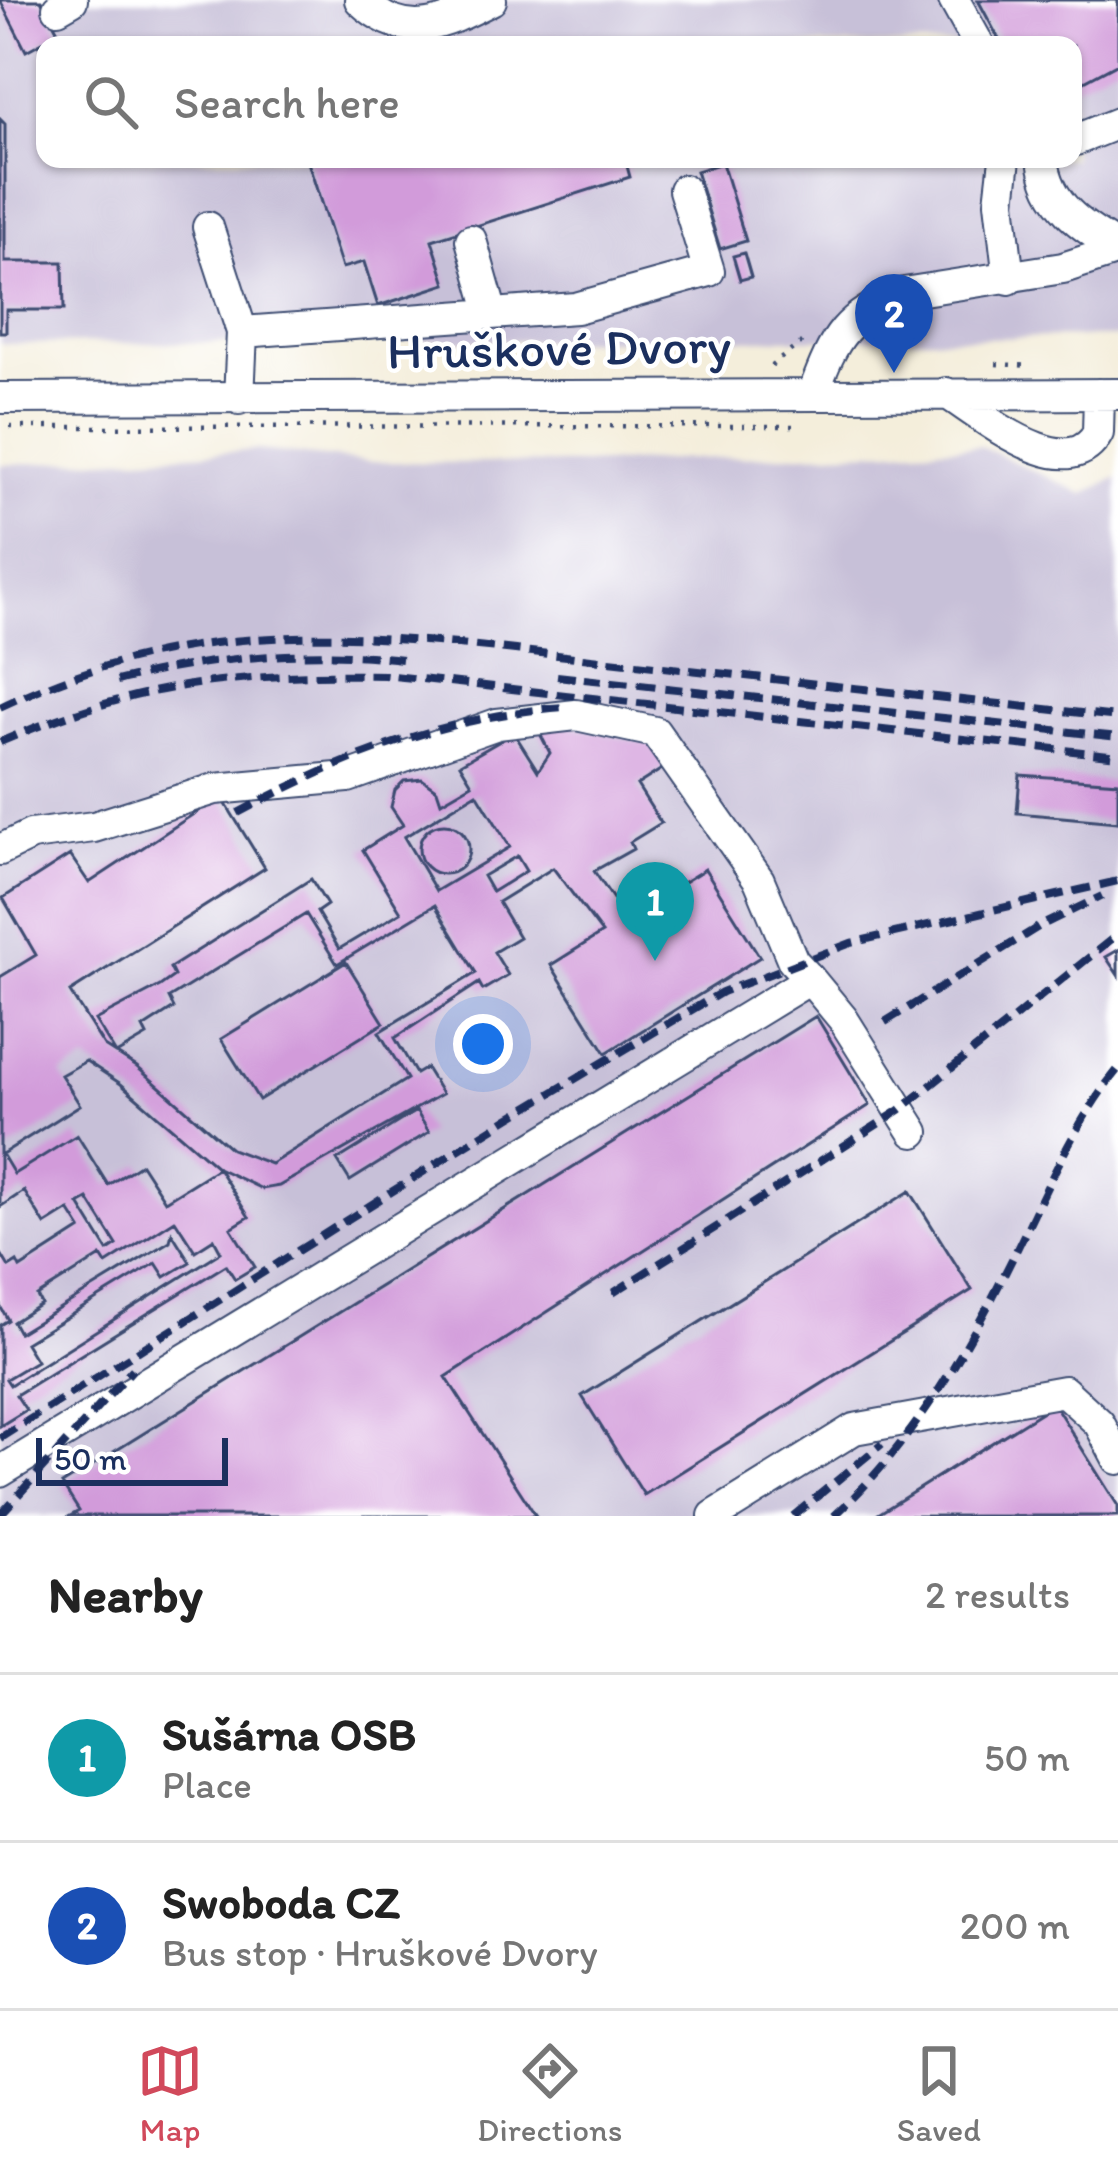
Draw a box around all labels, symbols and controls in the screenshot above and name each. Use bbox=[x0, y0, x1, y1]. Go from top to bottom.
search box bbox=[36, 36, 1082, 168]
icon: search bbox=[78, 69, 144, 135]
text: Search here bbox=[174, 75, 400, 129]
pin: 2 bbox=[855, 274, 933, 373]
street label: Hruškové Dvory bbox=[386, 314, 732, 382]
pin: 1 bbox=[616, 862, 694, 961]
your location bbox=[453, 1014, 513, 1074]
scale bar bbox=[36, 1432, 228, 1485]
text: 50 m bbox=[54, 1439, 127, 1478]
text: Nearby bbox=[48, 1564, 203, 1625]
text: 2 results bbox=[925, 1571, 1070, 1618]
text: Sušárna OSB bbox=[162, 1707, 416, 1761]
text: 1 bbox=[78, 1734, 96, 1781]
text: 50 m bbox=[984, 1734, 1070, 1781]
text: Place bbox=[162, 1761, 252, 1808]
text: Swoboda CZ bbox=[162, 1875, 400, 1929]
text: 2 bbox=[77, 1902, 97, 1949]
text: 200 m bbox=[960, 1902, 1070, 1949]
text: Bus stop · Hruškové Dvory bbox=[162, 1929, 598, 1976]
tab: Map bbox=[137, 2038, 203, 2149]
tab: Directions bbox=[477, 2038, 622, 2149]
tab: Saved bbox=[897, 2038, 981, 2149]

